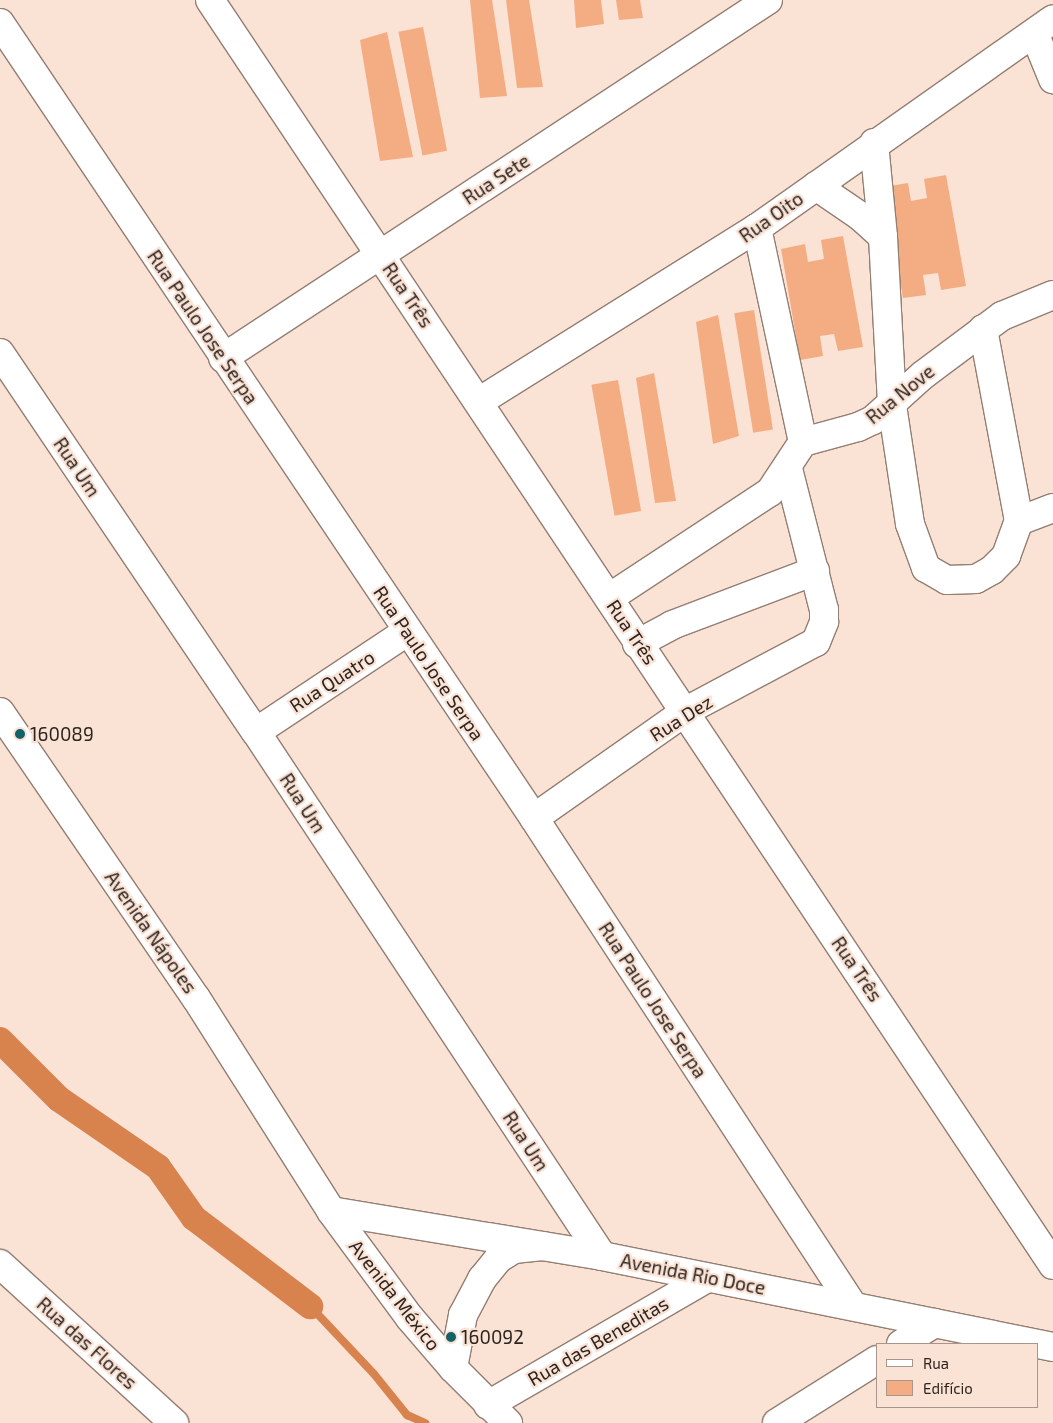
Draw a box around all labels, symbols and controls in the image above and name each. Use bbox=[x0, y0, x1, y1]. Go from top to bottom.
street label: Rua Sete bbox=[458, 149, 534, 209]
street label: Rua Oito bbox=[735, 187, 807, 247]
street label: Rua Paulo Jose Serpa bbox=[143, 245, 263, 409]
street label: Rua Três bbox=[378, 258, 438, 332]
street label: Rua Nove bbox=[861, 360, 939, 428]
street label: Rua Um bbox=[49, 433, 105, 501]
street label: Rua Paulo Jose Serpa bbox=[369, 581, 489, 745]
street label: Rua Três bbox=[602, 595, 662, 669]
street label: Rua Quatro bbox=[285, 645, 379, 717]
street label: Rua Dez bbox=[645, 690, 717, 746]
place label: 160089 bbox=[30, 723, 94, 745]
marker: 160089 bbox=[14, 728, 26, 740]
street label: Rua Um bbox=[275, 769, 331, 837]
street label: Avenida Nápoles bbox=[100, 866, 202, 998]
street label: Rua Paulo Jose Serpa bbox=[594, 918, 712, 1082]
street label: Rua Três bbox=[827, 932, 887, 1006]
street label: Rua Um bbox=[498, 1107, 554, 1175]
street label: Avenida México bbox=[345, 1235, 445, 1355]
street label: Avenida Rio Doce bbox=[619, 1249, 767, 1299]
street label: Rua das Beneditas bbox=[524, 1291, 672, 1391]
street label: Rua das Flores bbox=[32, 1292, 142, 1394]
place label: 160092 bbox=[461, 1326, 524, 1348]
marker: 160092 bbox=[445, 1331, 457, 1343]
legend bbox=[876, 1343, 1038, 1408]
text: Rua bbox=[923, 1354, 949, 1372]
text: Edifício bbox=[923, 1379, 973, 1397]

